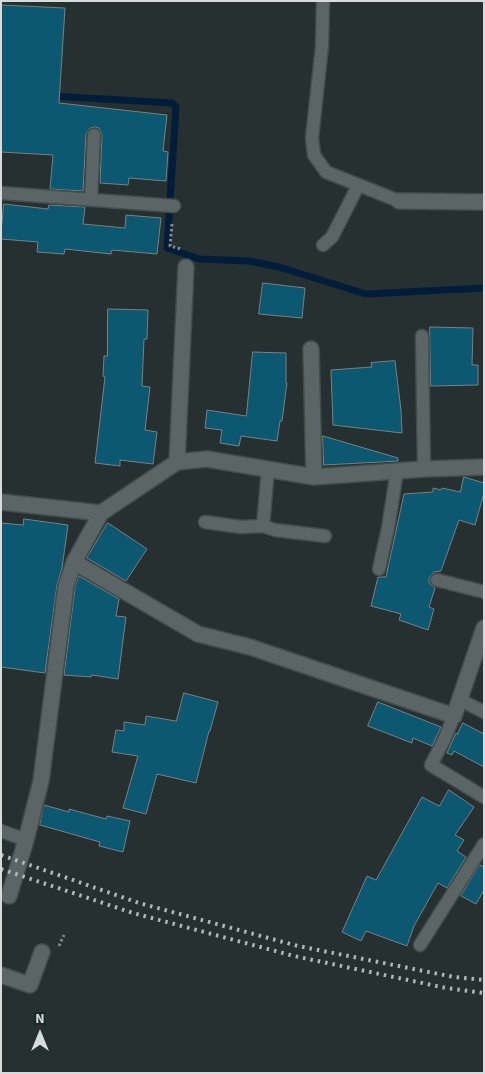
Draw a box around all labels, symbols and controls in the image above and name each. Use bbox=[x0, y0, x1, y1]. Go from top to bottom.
north arrow bbox=[15, 1009, 65, 1059]
text: N bbox=[35, 1009, 45, 1029]

